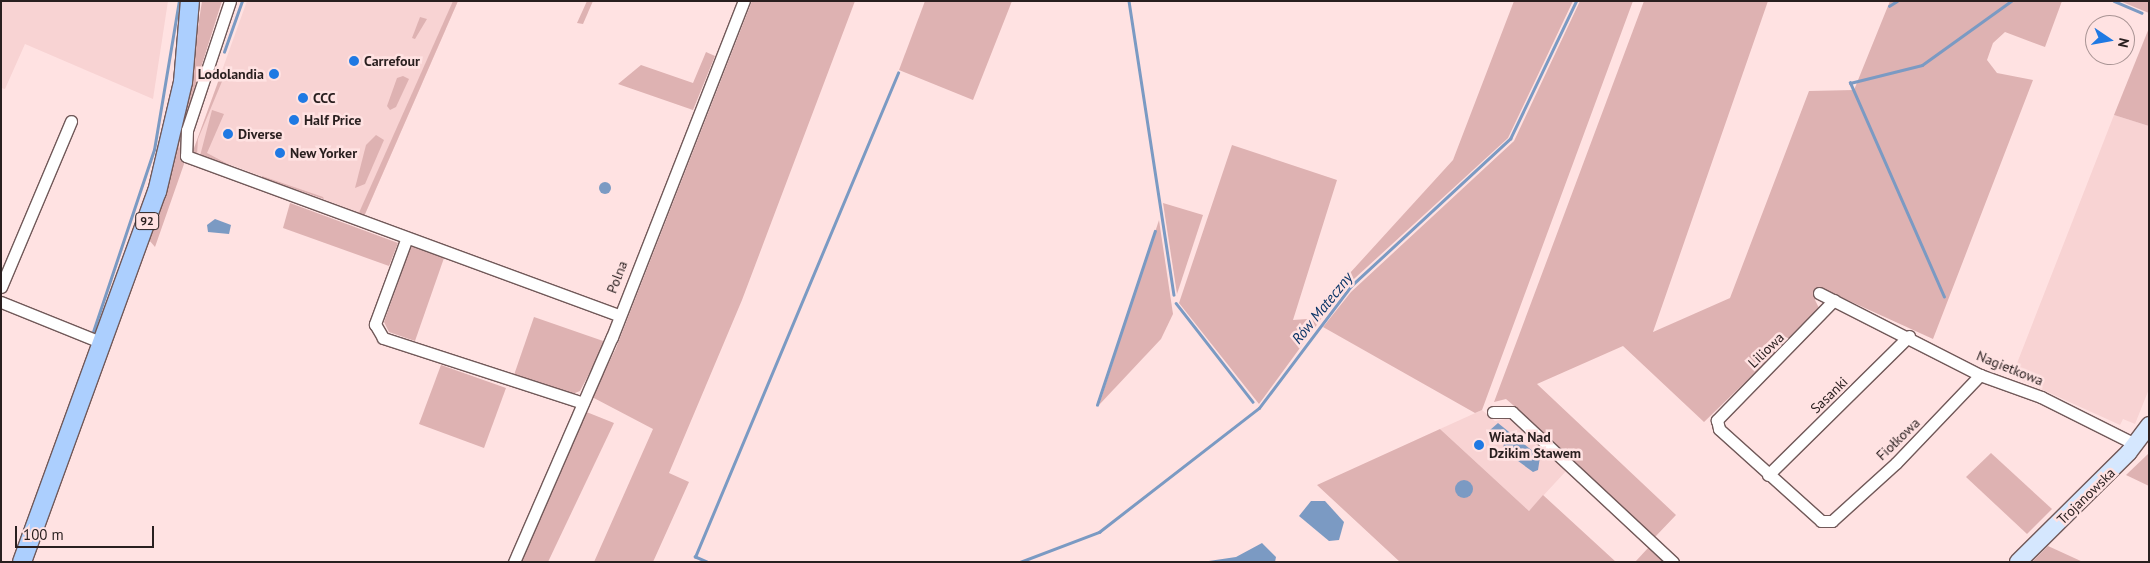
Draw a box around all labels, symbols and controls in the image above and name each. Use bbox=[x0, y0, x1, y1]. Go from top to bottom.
north arrow bbox=[2085, 15, 2135, 65]
text: N bbox=[2114, 37, 2133, 49]
place label: Carrefour bbox=[364, 53, 420, 69]
marker: Carrefour bbox=[348, 55, 360, 67]
place label: Lodolandia bbox=[198, 66, 264, 82]
marker: Lodolandia bbox=[268, 68, 280, 80]
place label: CCC bbox=[313, 90, 336, 106]
marker: CCC bbox=[297, 92, 309, 104]
place label: Half Price bbox=[304, 112, 361, 128]
marker: Half Price bbox=[288, 114, 300, 126]
place label: Diverse bbox=[238, 126, 282, 142]
marker: Diverse bbox=[222, 128, 234, 140]
place label: New Yorker bbox=[290, 145, 358, 161]
marker: New Yorker bbox=[274, 147, 286, 159]
road number: 92 bbox=[134, 212, 160, 230]
street label: Polna bbox=[603, 258, 631, 296]
water label: Rów Mateczny bbox=[1288, 269, 1356, 347]
street label: Liliowa bbox=[1745, 329, 1787, 371]
street label: Nagietkowa bbox=[1974, 347, 2046, 389]
street label: Sasanki bbox=[1807, 373, 1851, 417]
street label: Fiołkowa bbox=[1873, 414, 1923, 464]
place label: Wiata Nad Dzikim Stawem bbox=[1489, 429, 1581, 462]
marker: Wiata Nad Dzikim Stawem bbox=[1473, 439, 1485, 451]
street label: Trojanowska bbox=[2054, 464, 2118, 528]
scale bar bbox=[18, 516, 156, 548]
text: 100 m bbox=[23, 525, 64, 544]

